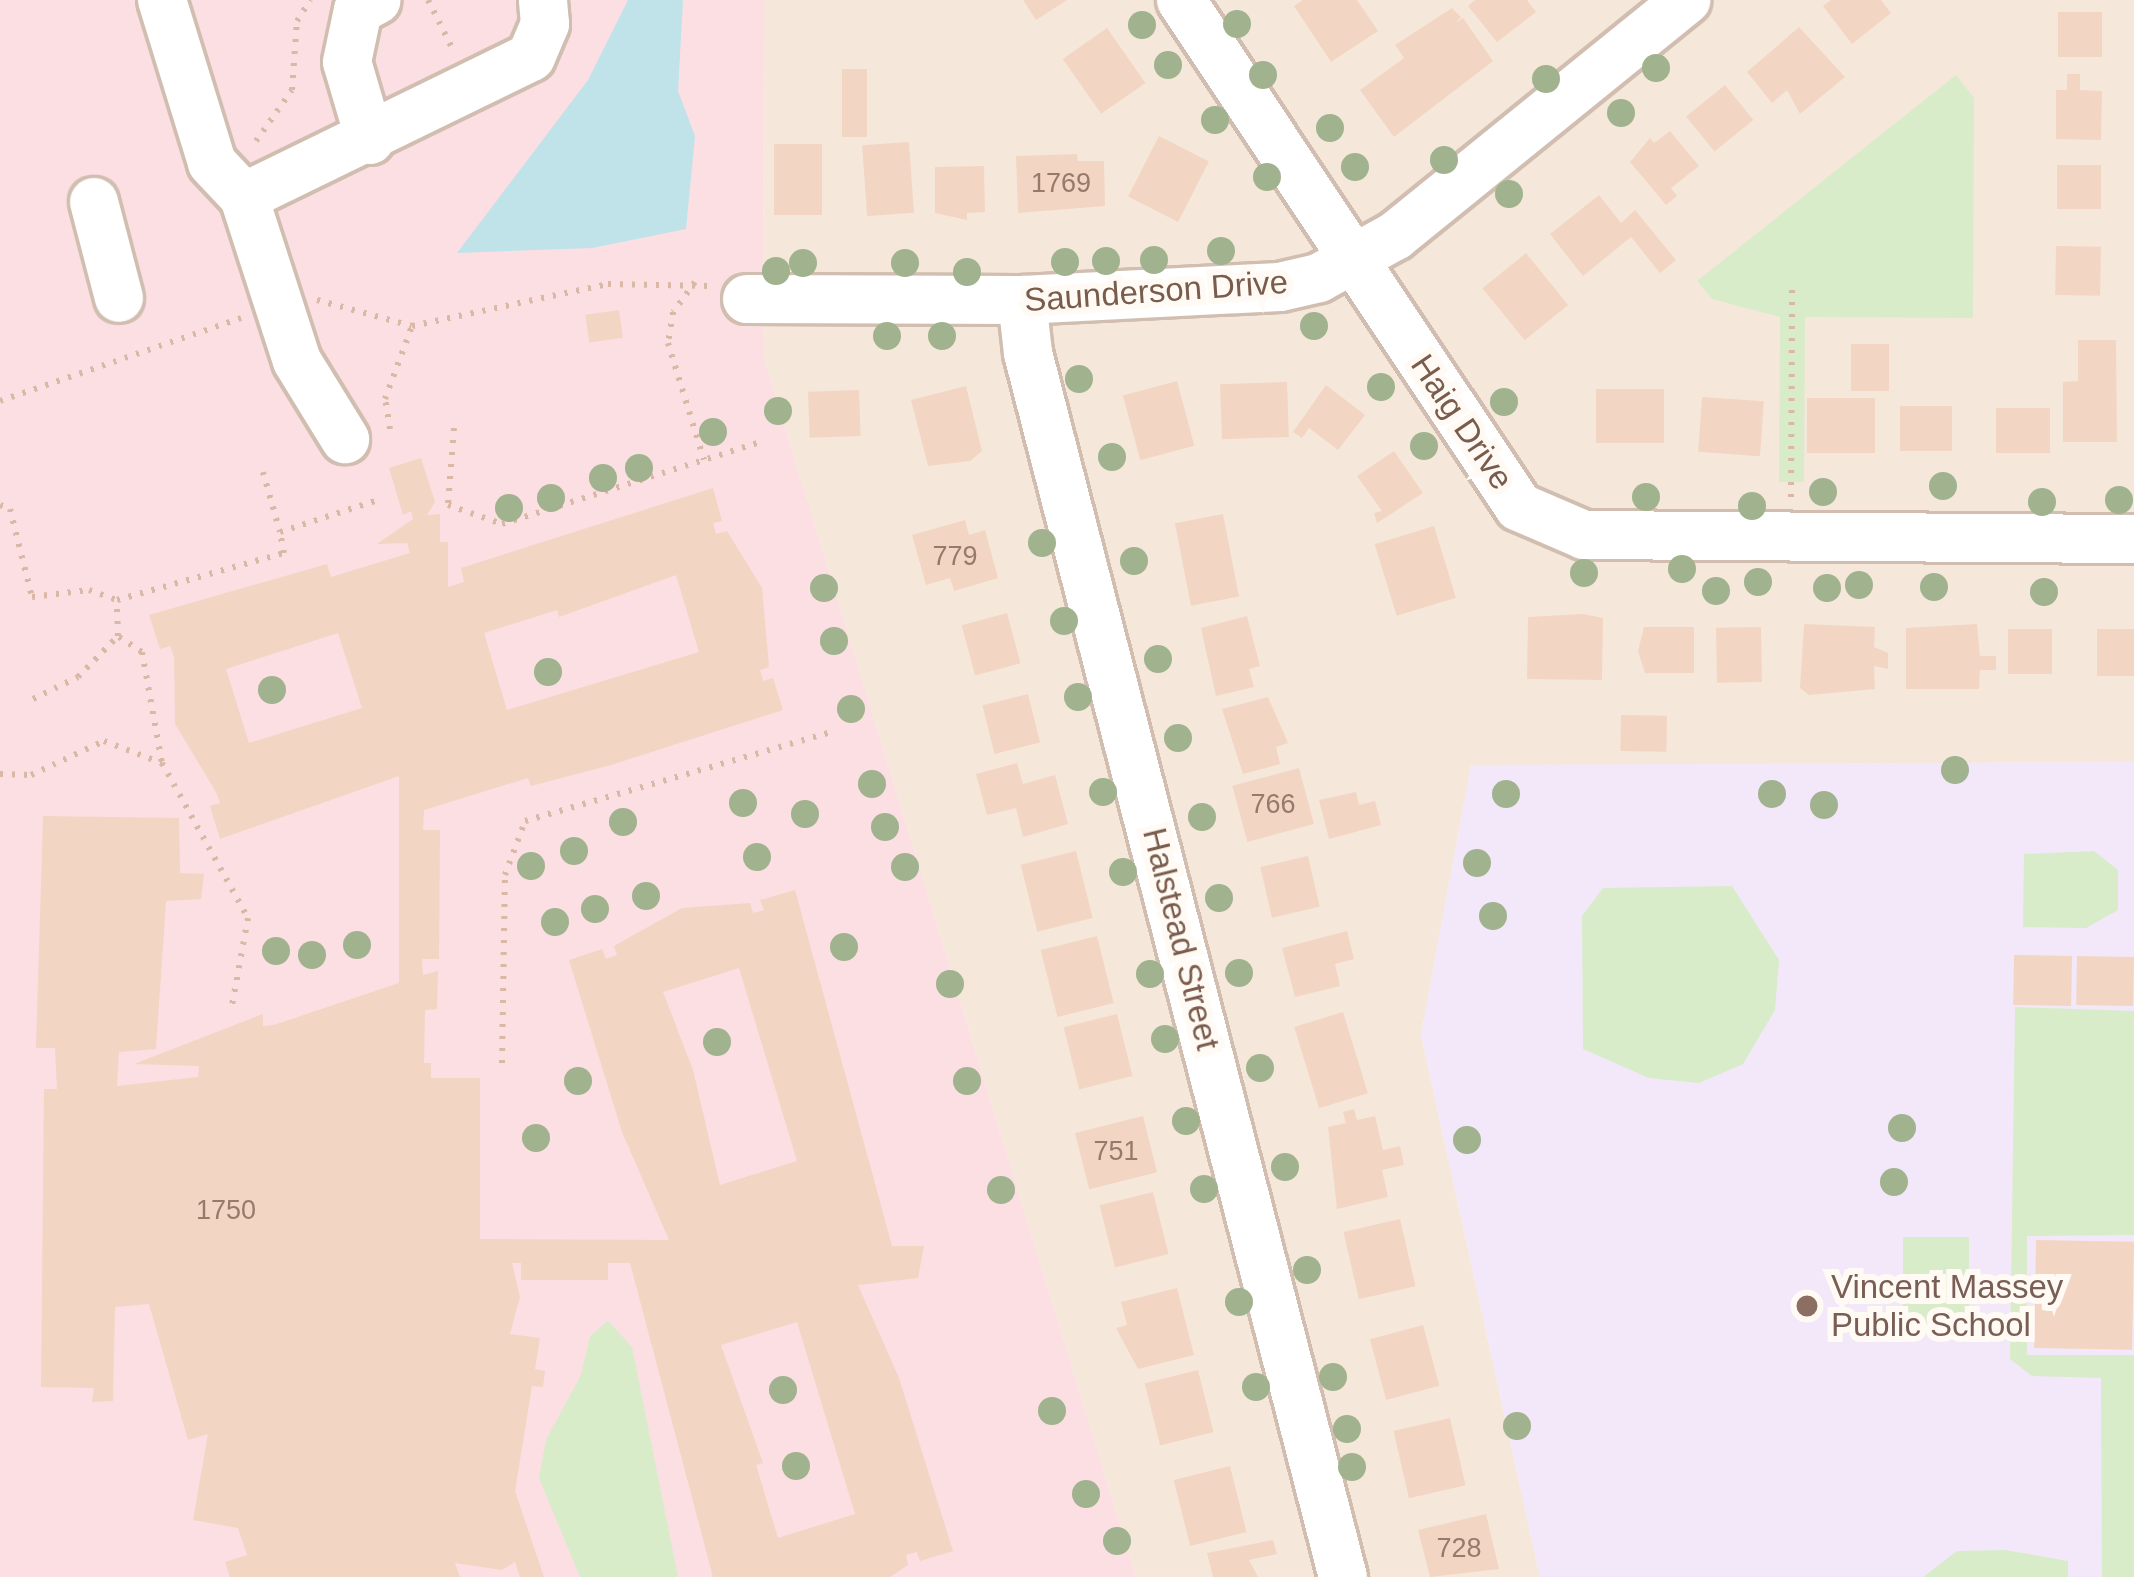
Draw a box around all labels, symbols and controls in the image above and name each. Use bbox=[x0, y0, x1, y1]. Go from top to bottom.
house number: 1769 bbox=[1031, 168, 1091, 200]
street label: Saunderson Drive bbox=[1023, 262, 1289, 320]
street label: Haig Drive bbox=[1403, 347, 1521, 497]
house number: 779 bbox=[932, 541, 978, 573]
house number: 766 bbox=[1250, 789, 1296, 821]
street label: Halstead Street bbox=[1134, 824, 1228, 1054]
house number: 751 bbox=[1093, 1136, 1139, 1168]
house number: 1750 bbox=[196, 1195, 256, 1227]
place label: Vincent Massey Public School bbox=[1831, 1267, 2063, 1345]
marker: Vincent Massey Public School bbox=[1794, 1293, 1820, 1319]
house number: 728 bbox=[1436, 1533, 1482, 1565]

